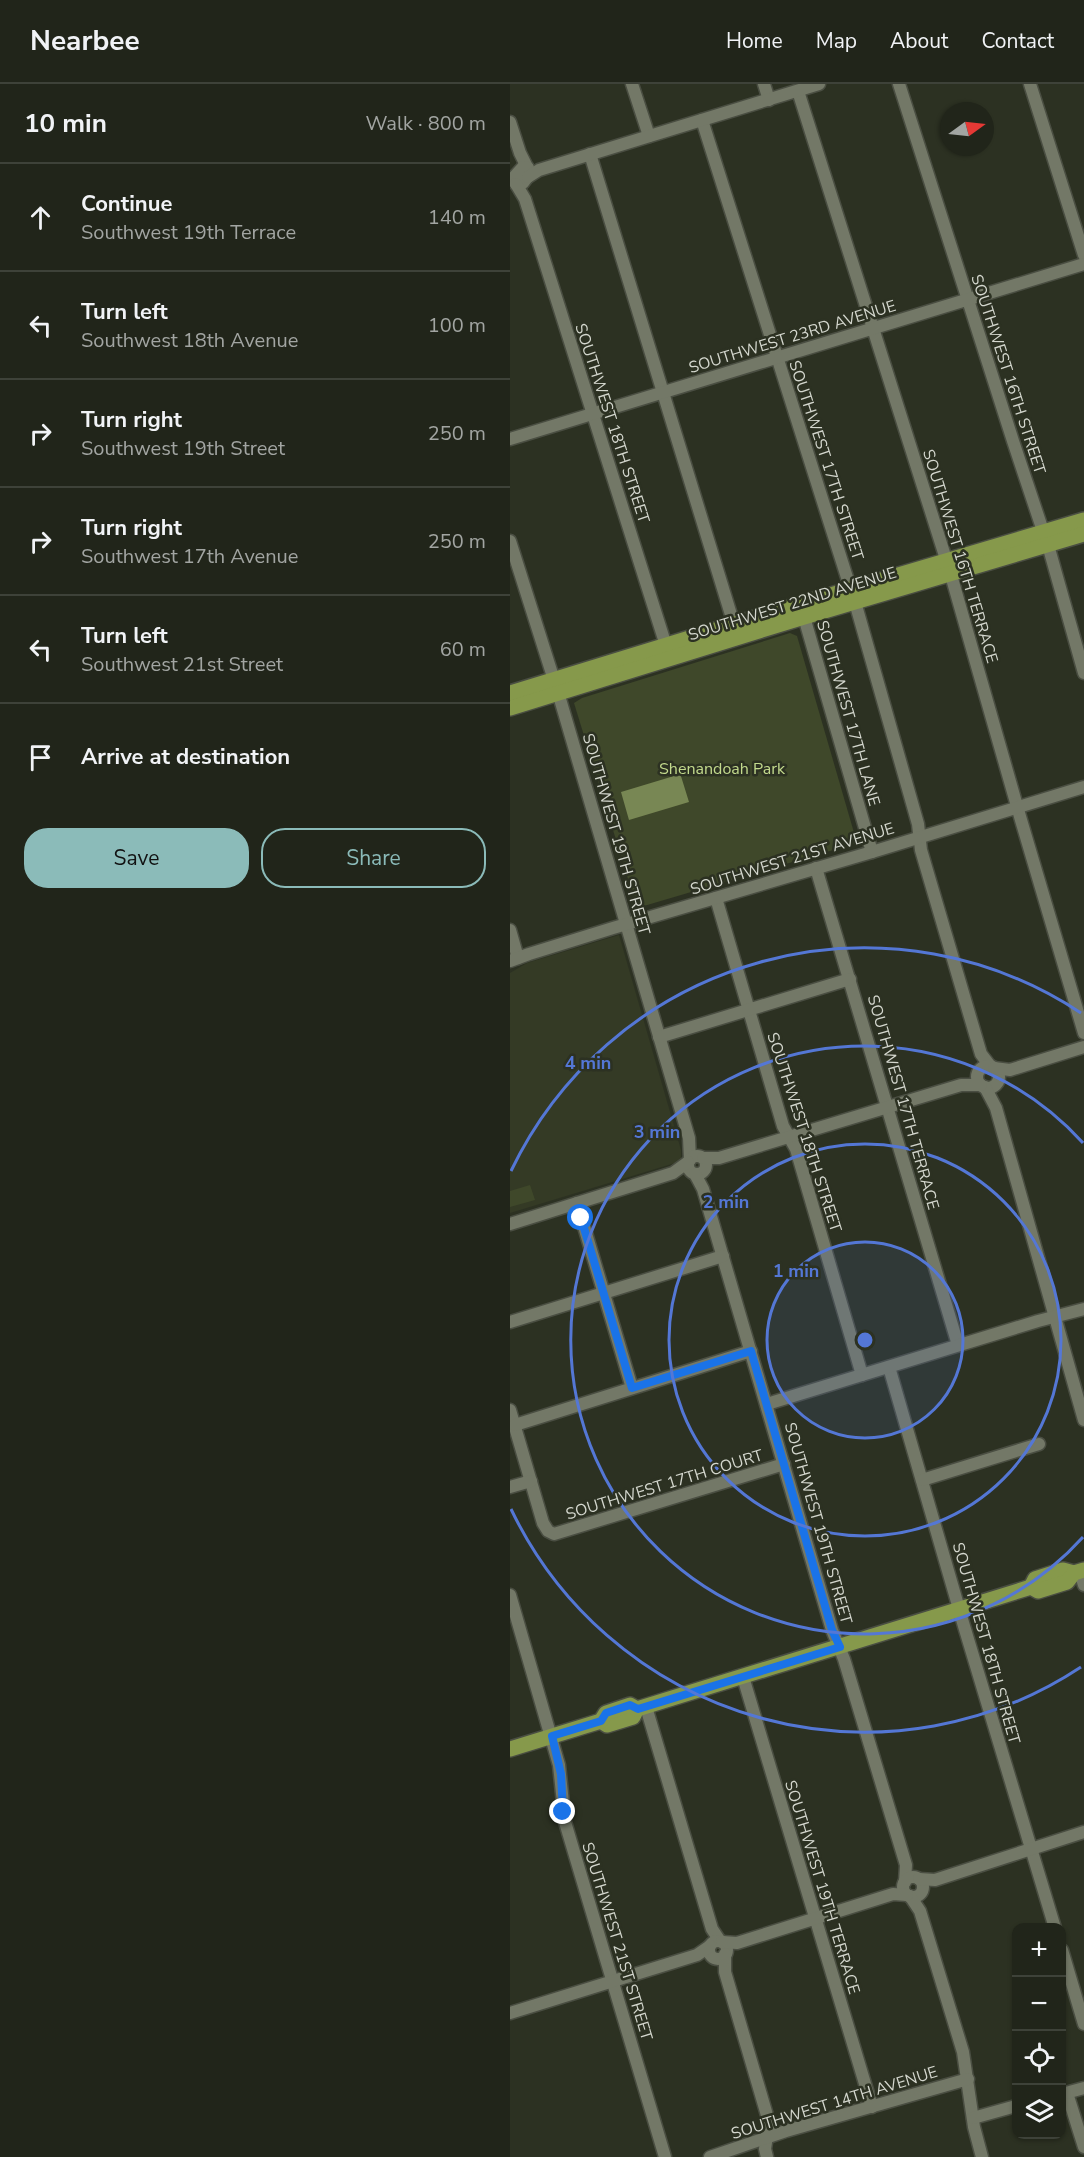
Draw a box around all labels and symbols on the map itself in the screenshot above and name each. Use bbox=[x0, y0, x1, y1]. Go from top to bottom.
north arrow bbox=[940, 102, 994, 156]
street label: SOUTHWEST 16TH STREET bbox=[965, 272, 1051, 477]
street label: SOUTHWEST 23RD AVENUE bbox=[686, 295, 899, 379]
street label: SOUTHWEST 18TH STREET bbox=[569, 321, 655, 526]
street label: SOUTHWEST 17TH STREET bbox=[783, 358, 869, 563]
street label: SOUTHWEST 16TH TERRACE bbox=[917, 447, 1003, 666]
street label: SOUTHWEST 22ND AVENUE bbox=[685, 562, 899, 646]
street label: SOUTHWEST 17TH LANE bbox=[811, 618, 885, 809]
street label: SOUTHWEST 19TH STREET bbox=[577, 731, 655, 938]
park label: Shenandoah Park bbox=[659, 758, 786, 780]
street label: SOUTHWEST 21ST AVENUE bbox=[688, 817, 897, 900]
street label: SOUTHWEST 17TH TERRACE bbox=[862, 992, 944, 1212]
street label: SOUTHWEST 18TH STREET bbox=[761, 1030, 847, 1235]
text: 4 min bbox=[565, 1051, 611, 1075]
text: 3 min bbox=[634, 1120, 680, 1144]
text: 2 min bbox=[703, 1190, 749, 1214]
route start bbox=[567, 1204, 593, 1230]
text: 1 min bbox=[773, 1259, 819, 1283]
centre of rings bbox=[855, 1330, 875, 1350]
street label: SOUTHWEST 19TH STREET bbox=[779, 1420, 857, 1627]
street label: SOUTHWEST 17TH COURT bbox=[563, 1444, 766, 1525]
street label: SOUTHWEST 18TH STREET bbox=[947, 1540, 1025, 1747]
street label: SOUTHWEST 19TH TERRACE bbox=[779, 1778, 865, 1997]
route end bbox=[549, 1798, 575, 1824]
street label: SOUTHWEST 21ST STREET bbox=[576, 1839, 658, 2043]
street label: SOUTHWEST 14TH AVENUE bbox=[728, 2061, 940, 2145]

